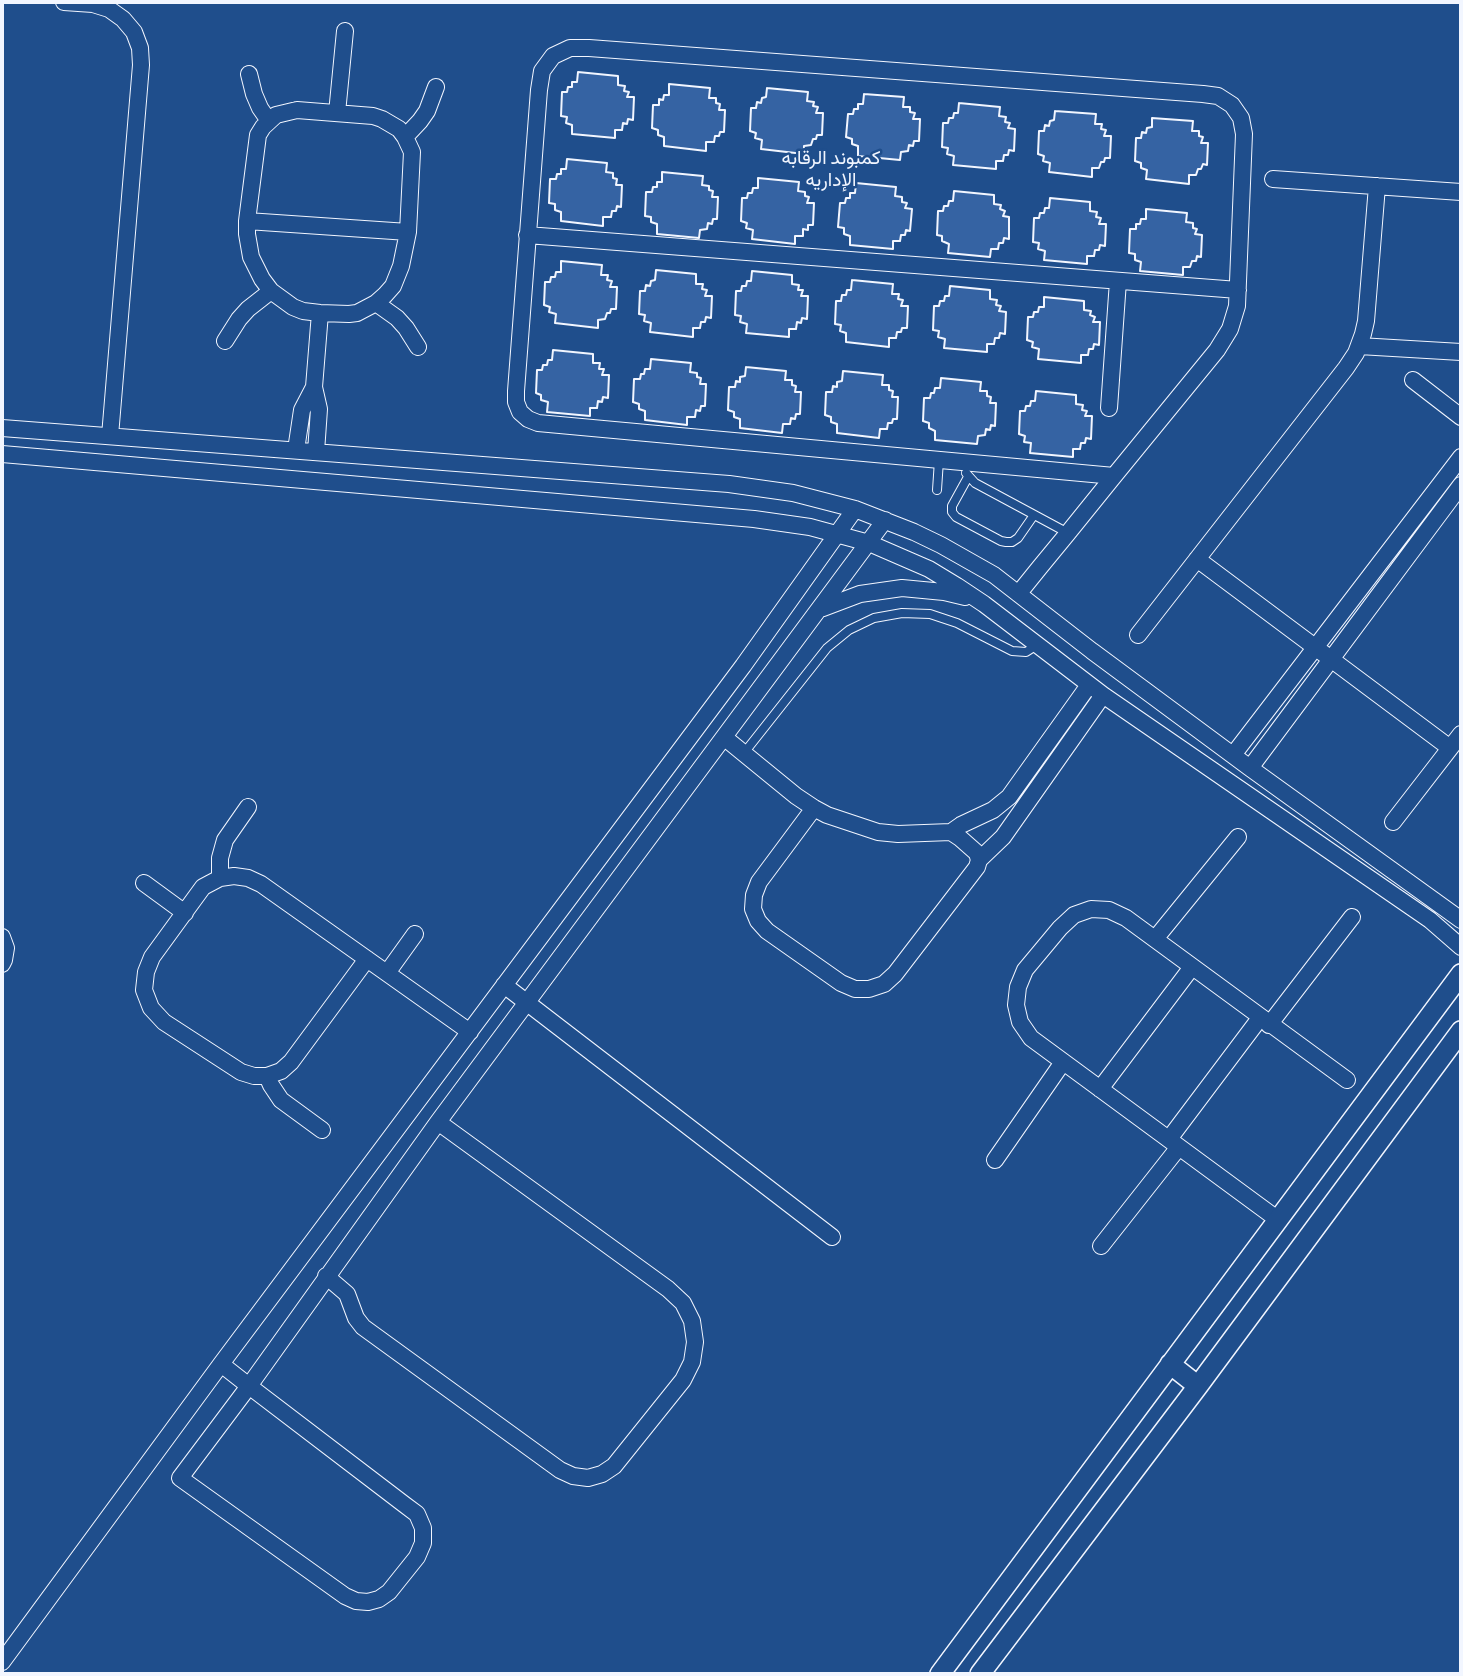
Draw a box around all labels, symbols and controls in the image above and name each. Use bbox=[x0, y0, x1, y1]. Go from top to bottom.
district label: كمبوند الرقابه الإداريه bbox=[782, 148, 880, 192]

